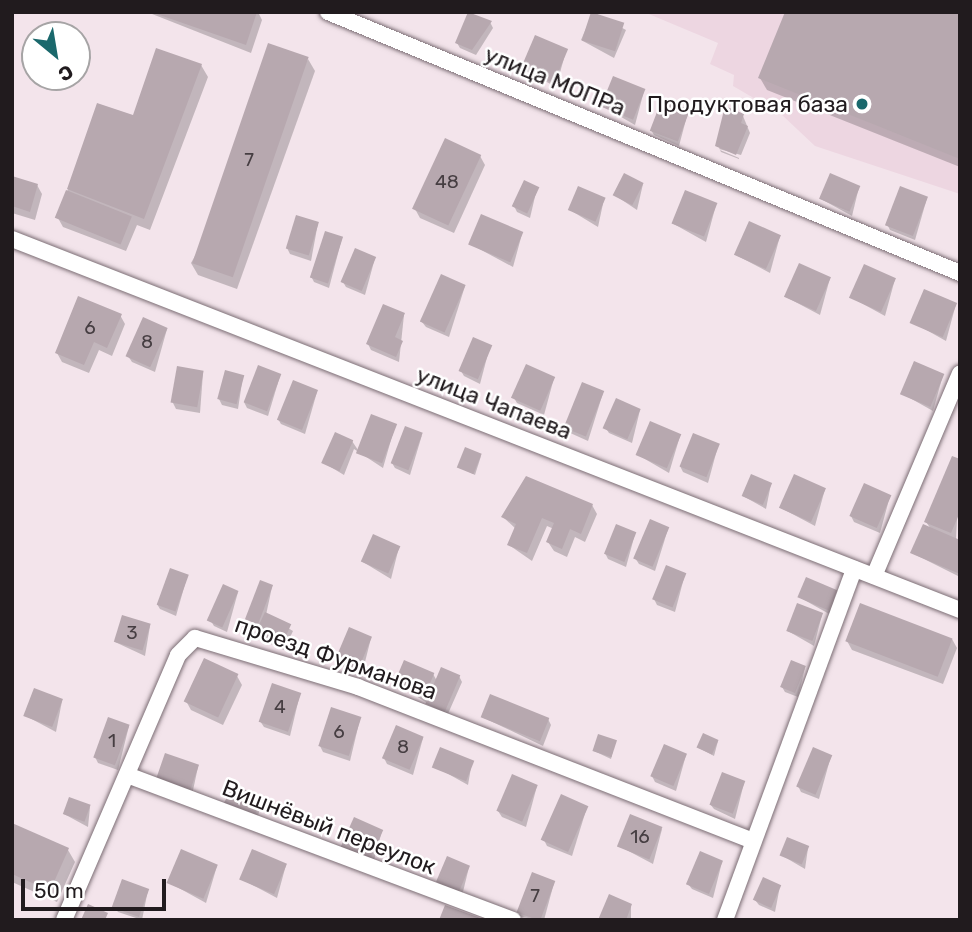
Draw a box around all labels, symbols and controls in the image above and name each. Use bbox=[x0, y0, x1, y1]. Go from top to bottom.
north arrow bbox=[21, 21, 91, 91]
street label: улица МОПРа bbox=[481, 40, 629, 122]
text: С bbox=[54, 60, 77, 86]
place label: Продуктовая база bbox=[647, 90, 848, 118]
marker: Продуктовая база bbox=[854, 96, 870, 112]
house number: 7 bbox=[244, 149, 254, 171]
house number: 48 bbox=[435, 171, 459, 193]
house number: 6 bbox=[84, 317, 96, 339]
house number: 8 bbox=[141, 331, 153, 353]
street label: улица Чапаева bbox=[412, 361, 576, 445]
street label: проезд Фурманова bbox=[231, 610, 441, 706]
house number: 3 bbox=[126, 622, 138, 644]
house number: 4 bbox=[274, 696, 286, 718]
house number: 6 bbox=[333, 721, 345, 743]
house number: 1 bbox=[108, 730, 116, 752]
house number: 8 bbox=[397, 736, 409, 758]
street label: Вишнёвый переулок bbox=[218, 774, 440, 880]
house number: 16 bbox=[630, 826, 650, 848]
scale bar bbox=[24, 866, 170, 910]
text: 50 m bbox=[34, 878, 84, 903]
house number: 7 bbox=[530, 885, 540, 907]

